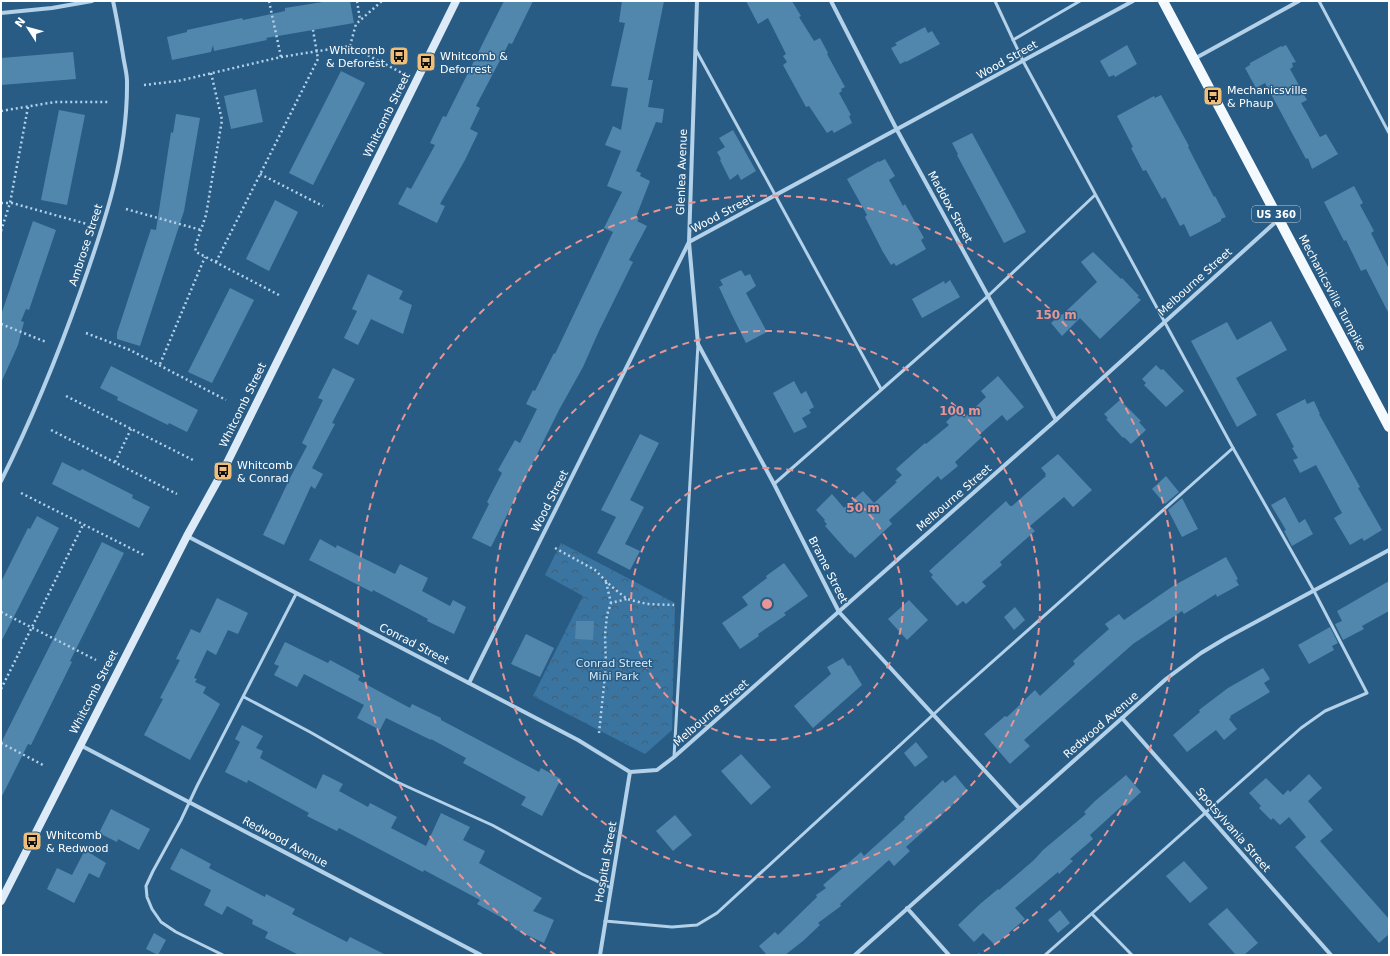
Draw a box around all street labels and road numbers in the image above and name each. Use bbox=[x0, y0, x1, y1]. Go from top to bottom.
street label: Wood Street bbox=[974, 38, 1040, 82]
street label: Whitcomb Street bbox=[361, 70, 413, 159]
street label: Glenlea Avenue bbox=[674, 128, 690, 215]
street label: Maddox Street bbox=[925, 169, 975, 246]
street label: Wood Street bbox=[689, 192, 755, 236]
street label: Ambrose Street bbox=[67, 202, 106, 288]
road number: US 360 bbox=[1252, 206, 1300, 222]
street label: Mechanicsville Turnpike bbox=[1296, 233, 1368, 354]
street label: Melbourne Street bbox=[1155, 245, 1235, 319]
street label: Whitcomb Street bbox=[217, 360, 269, 449]
street label: Melbourne Street bbox=[914, 461, 995, 534]
street label: Wood Street bbox=[529, 467, 571, 534]
street label: Brame Street bbox=[806, 534, 851, 606]
street label: Conrad Street bbox=[377, 621, 452, 667]
street label: Whitcomb Street bbox=[67, 647, 121, 736]
street label: Melbourne Street bbox=[671, 676, 752, 749]
street label: Redwood Avenue bbox=[1061, 689, 1141, 761]
street label: Spotsylvania Street bbox=[1193, 785, 1274, 875]
street label: Redwood Avenue bbox=[240, 814, 330, 870]
street label: Hospital Street bbox=[592, 820, 620, 903]

